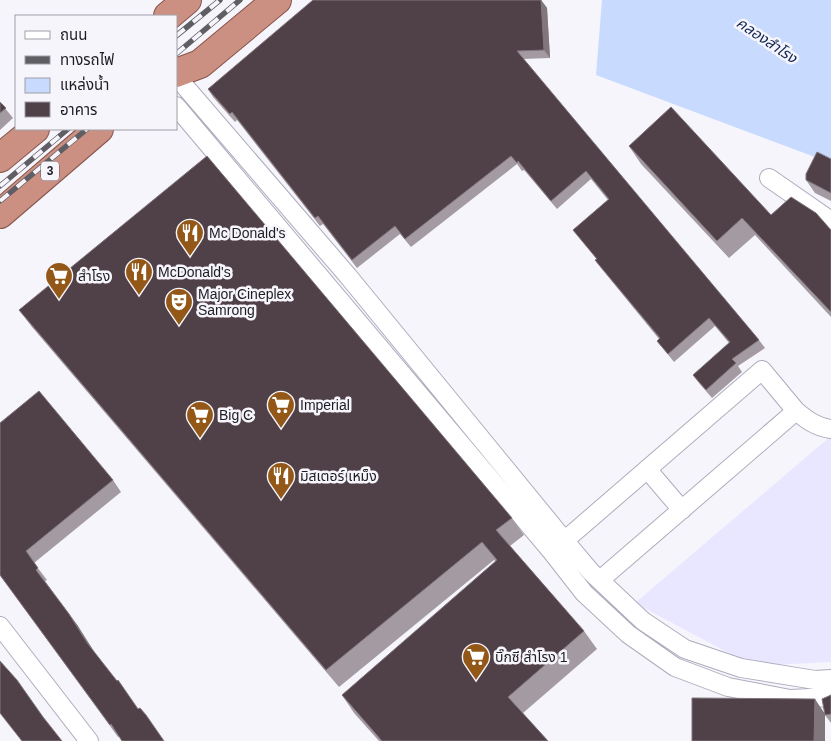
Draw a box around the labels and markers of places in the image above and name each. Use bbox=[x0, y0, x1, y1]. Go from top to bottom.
restaurant icon: Mc Donald's bbox=[175, 218, 205, 257]
place label: Mc Donald's bbox=[209, 225, 286, 241]
restaurant icon: McDonald's bbox=[124, 257, 154, 296]
supermarket icon: สำโรง bbox=[44, 261, 74, 300]
place label: McDonald's bbox=[158, 264, 231, 280]
place label: สำโรง bbox=[78, 268, 110, 284]
place label: Major Cineplex Samrong bbox=[198, 286, 291, 318]
theatre icon: Major Cineplex Samrong bbox=[164, 287, 194, 326]
supermarket icon: Imperial bbox=[266, 390, 296, 429]
place label: Imperial bbox=[300, 397, 350, 413]
supermarket icon: Big C bbox=[185, 400, 215, 439]
place label: Big C bbox=[219, 407, 253, 423]
restaurant icon: มิสเตอร์ เหม็ง bbox=[266, 461, 296, 500]
place label: มิสเตอร์ เหม็ง bbox=[300, 468, 377, 484]
supermarket icon: บิ๊กซี สำโรง 1 bbox=[461, 642, 491, 681]
place label: บิ๊กซี สำโรง 1 bbox=[495, 648, 568, 665]

